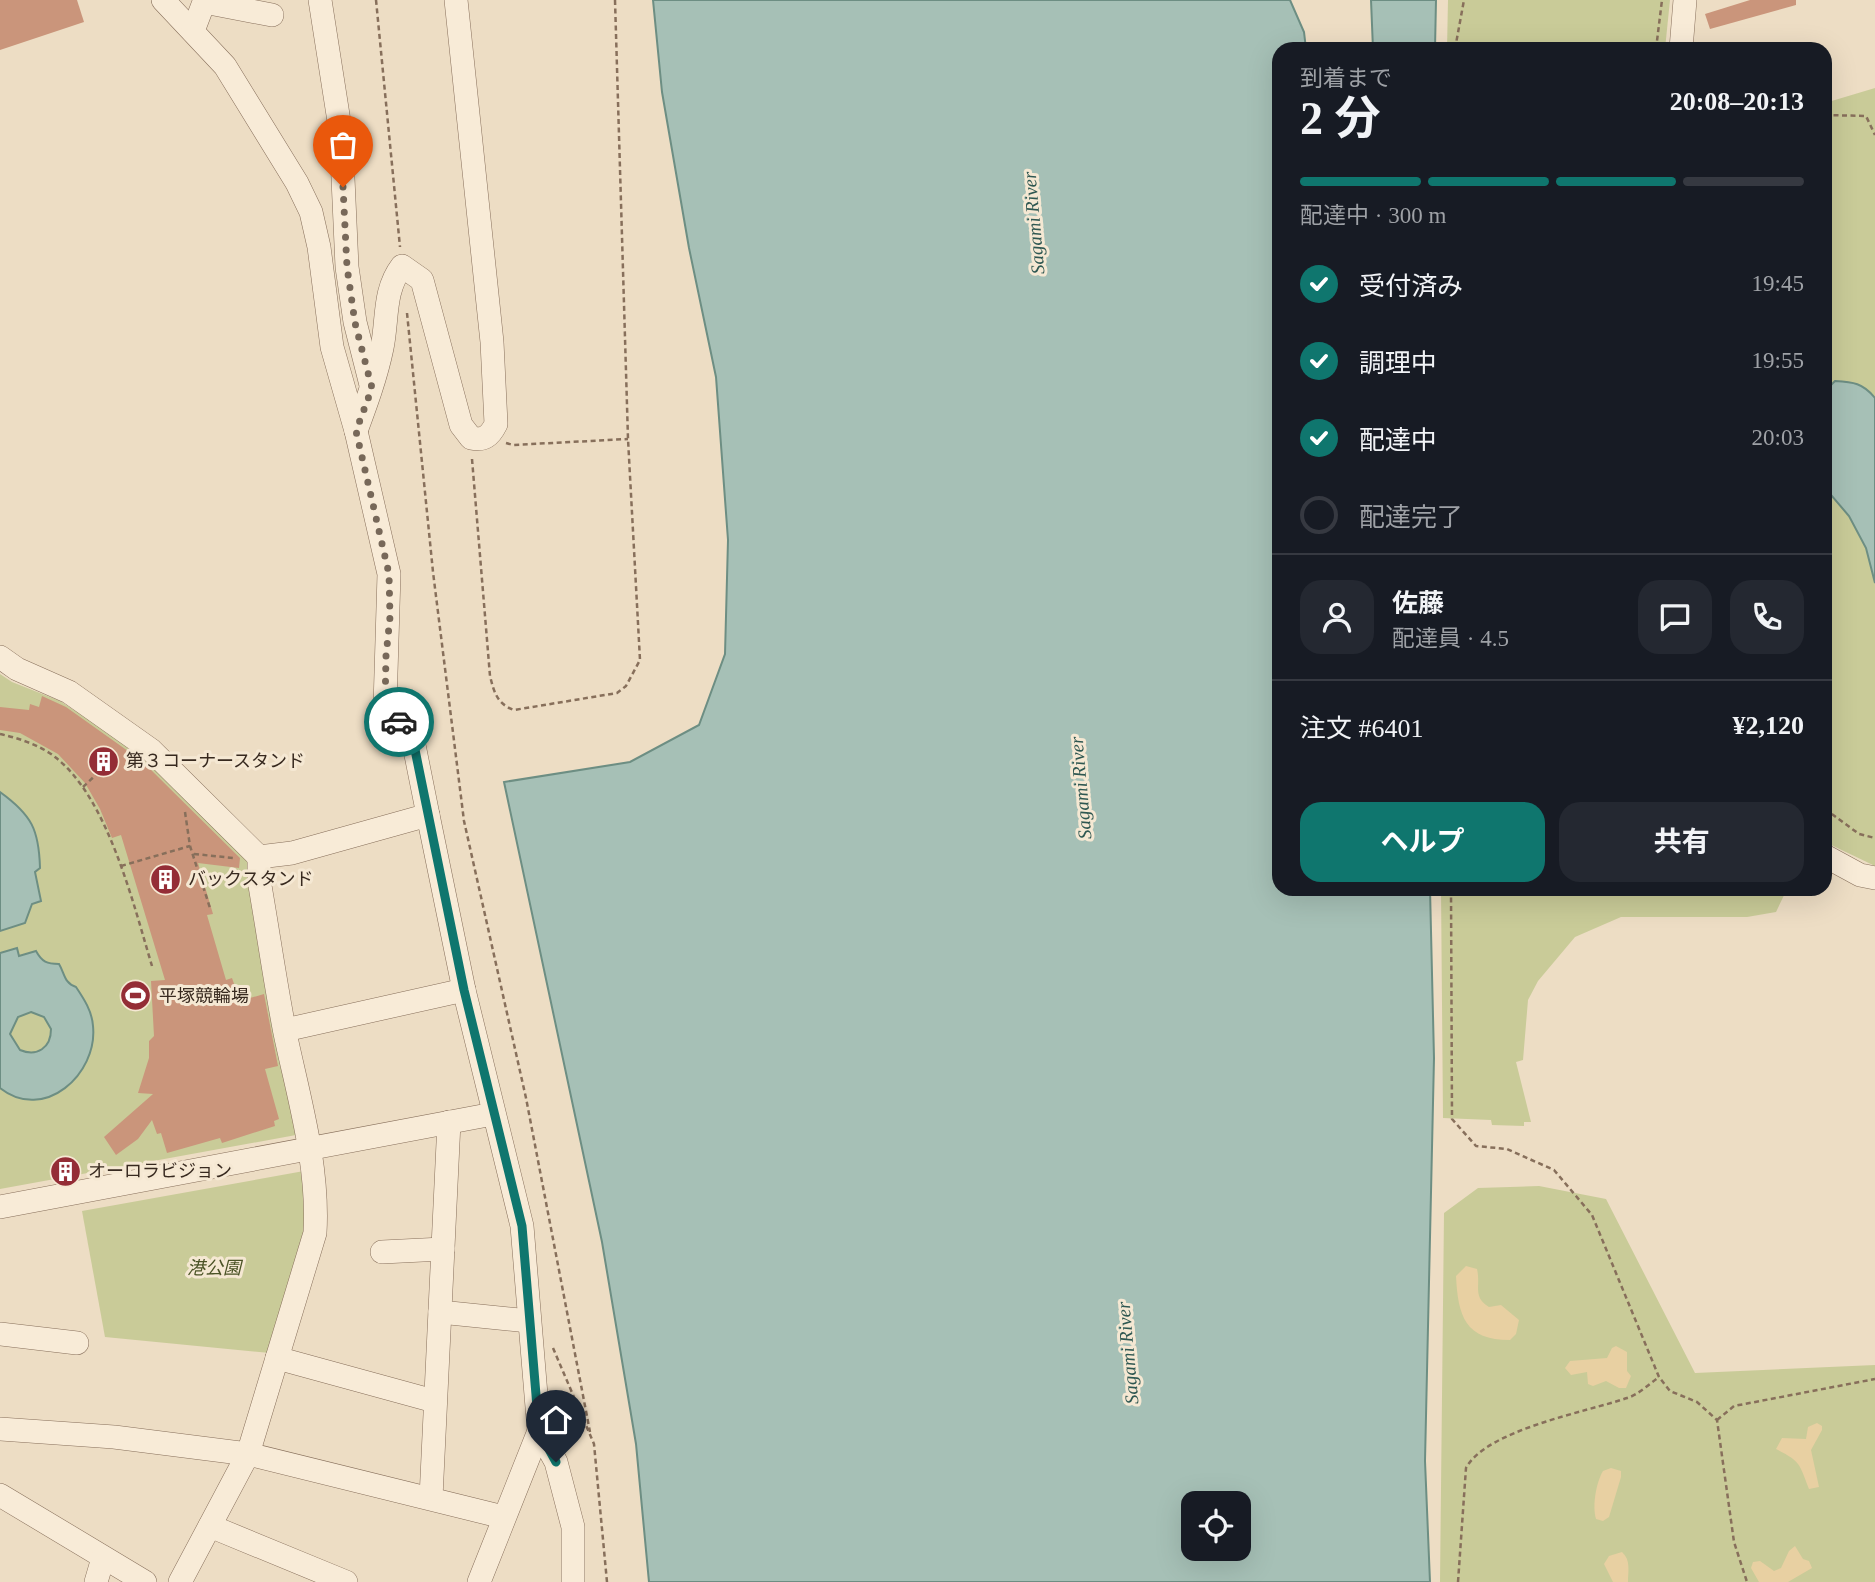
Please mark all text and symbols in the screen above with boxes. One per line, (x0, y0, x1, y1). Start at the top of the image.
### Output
text: 到着まで (1300, 66, 1392, 91)
text: 20:08–20:13 (1670, 87, 1804, 116)
text: 2 分 (1300, 93, 1381, 144)
pin (313, 115, 373, 187)
icon: bag (324, 126, 362, 164)
water label: Sagami River (1019, 170, 1048, 275)
text: 配達中 · 300 m (1300, 203, 1446, 228)
icon: check (1300, 265, 1338, 303)
text: 19:45 (1752, 271, 1804, 296)
text: 受付済み (1359, 272, 1463, 301)
icon: check (1300, 342, 1338, 380)
text: 19:55 (1752, 348, 1804, 373)
text: 調理中 (1359, 349, 1437, 378)
icon: check (1300, 419, 1338, 457)
text: 20:03 (1752, 425, 1804, 450)
text: 配達中 (1359, 426, 1437, 455)
text: 配達完了 (1359, 503, 1463, 532)
button: person (1300, 580, 1374, 654)
button: chat (1638, 580, 1712, 654)
button: phone (1730, 580, 1804, 654)
text: 佐藤 (1392, 589, 1444, 618)
text: 配達員 · 4.5 (1392, 626, 1509, 651)
courier (364, 687, 434, 757)
icon: car (380, 703, 418, 741)
text: ¥2,120 (1733, 711, 1804, 740)
text: 注文 #6401 (1300, 714, 1424, 743)
water label: Sagami River (1066, 735, 1095, 840)
building icon: 第３コーナースタンド (86, 744, 120, 778)
place label: 第３コーナースタンド (126, 751, 305, 771)
button: ヘルプ (1300, 802, 1545, 882)
button: 共有 (1559, 802, 1804, 882)
building icon: バックスタンド (148, 862, 182, 896)
place label: バックスタンド (188, 869, 313, 889)
sports icon: 平塚競輪場 (119, 979, 153, 1013)
place label: 平塚競輪場 (159, 986, 249, 1006)
building icon: オーロラビジョン (48, 1154, 82, 1188)
place label: オーロラビジョン (88, 1161, 232, 1181)
park label: 港公園 (187, 1258, 244, 1278)
water label: Sagami River (1113, 1300, 1142, 1405)
pin (526, 1390, 586, 1462)
icon: home (537, 1401, 575, 1439)
map controls (1181, 1491, 1251, 1561)
button: locate (1181, 1491, 1251, 1561)

